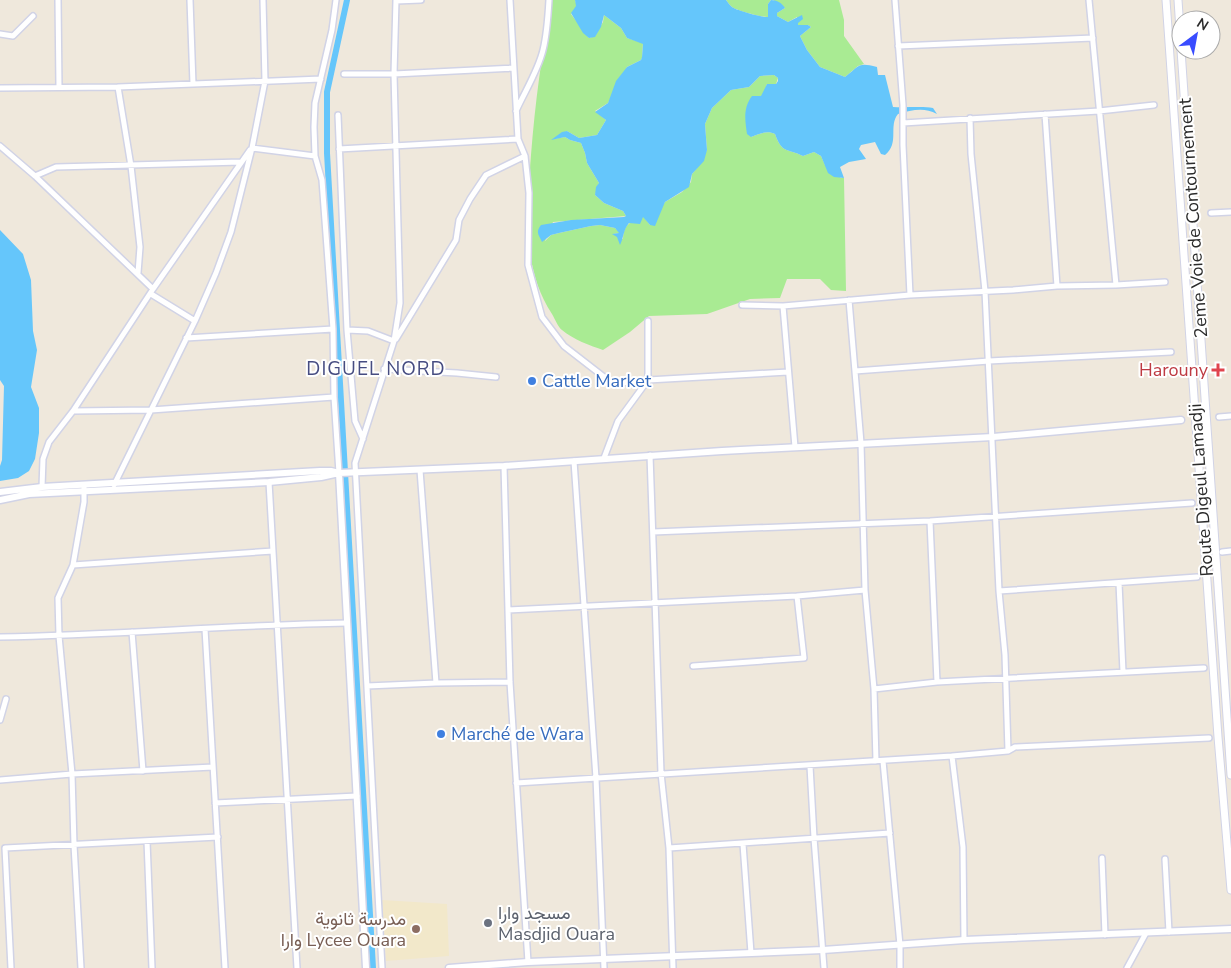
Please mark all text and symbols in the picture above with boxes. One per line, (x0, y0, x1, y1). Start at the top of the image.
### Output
north arrow (1171, 10, 1221, 60)
text: N (1193, 14, 1212, 35)
street label: 2eme Voie de Contournement (1173, 97, 1213, 339)
district label: DIGUEL NORD (306, 356, 446, 382)
place label: Harouny (1139, 358, 1209, 382)
marker: Harouny (1212, 364, 1224, 376)
place label: Cattle Market (542, 369, 652, 393)
marker: Cattle Market (526, 375, 538, 387)
street label: Route Digeul Lamadji (1183, 403, 1219, 577)
place label: Marché de Wara (451, 722, 584, 746)
marker: Marché de Wara (435, 728, 447, 740)
place label: مسجد وارا Masdjid Ouara (498, 901, 615, 946)
place label: مدرسة ثانوية وارا Lycee Ouara (281, 907, 406, 952)
marker: مسجد وارا Masdjid Ouara (482, 917, 494, 929)
marker: مدرسة ثانوية وارا Lycee Ouara (410, 923, 422, 935)

